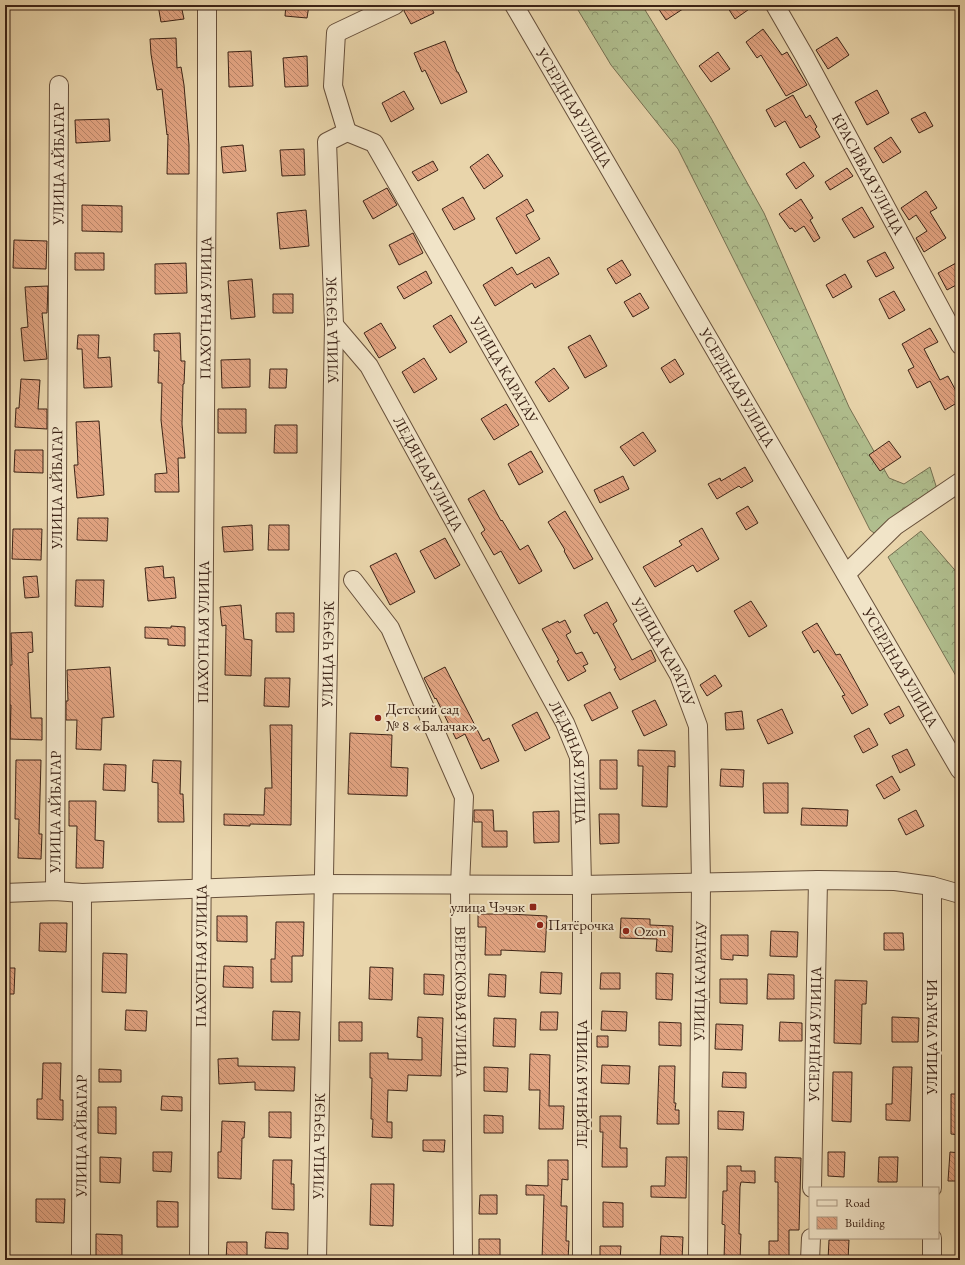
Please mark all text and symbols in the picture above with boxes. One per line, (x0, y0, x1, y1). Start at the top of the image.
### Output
street label: УСЕРДНАЯ УЛИЦА (532, 44, 617, 171)
street label: УЛИЦА АЙБАГАР (48, 103, 68, 226)
street label: КРАСИВАЯ УЛИЦА (828, 110, 909, 238)
street label: ПАХОТНАЯ УЛИЦА (195, 236, 215, 380)
street label: УЛИЦА ЧЭЧЭК (321, 277, 342, 384)
street label: УЛИЦА КАРАТАУ (466, 312, 543, 427)
street label: УСЕРДНАЯ УЛИЦА (695, 323, 780, 451)
street label: ЛЕДЯНАЯ УЛИЦА (389, 413, 468, 535)
street label: УЛИЦА АЙБАГАР (47, 427, 66, 550)
street label: ПАХОТНАЯ УЛИЦА (193, 560, 213, 704)
street label: УЛИЦА КАРАТАУ (627, 593, 700, 709)
street label: УЛИЦА ЧЭЧЭК (317, 601, 338, 708)
street label: УСЕРДНАЯ УЛИЦА (858, 603, 943, 731)
street label: ЛЕДЯНАЯ УЛИЦА (545, 697, 591, 825)
place label: Детский сад № 8 «Балачак» (386, 699, 478, 735)
marker: Детский сад № 8 «Балачак» (373, 713, 383, 723)
street label: УЛИЦА АЙБАГАР (45, 751, 65, 874)
street label: ПАХОТНАЯ УЛИЦА (191, 884, 211, 1028)
place label: улица Чэчэк (451, 897, 525, 916)
marker: улица Чэчэк (528, 902, 538, 912)
place label: Пятёрочка (548, 915, 614, 934)
marker: Пятёрочка (535, 920, 545, 930)
street label: УЛИЦА КАРАТАУ (689, 920, 710, 1042)
place label: Ozon (634, 921, 667, 940)
street label: ВЕРЕСКОВАЯ УЛИЦА (451, 926, 472, 1078)
marker: Ozon (621, 926, 631, 936)
street label: УСЕРДНАЯ УЛИЦА (804, 966, 825, 1103)
street label: УЛИЦА УРАКЧИ (922, 979, 941, 1096)
street label: ЛЕДЯНАЯ УЛИЦА (572, 1019, 591, 1148)
street label: УЛИЦА АЙБАГАР (71, 1075, 91, 1198)
street label: УЛИЦА ЧЭЧЭК (308, 1093, 329, 1200)
legend (809, 1187, 939, 1239)
text: Road (845, 1195, 871, 1211)
text: Building (845, 1215, 886, 1231)

